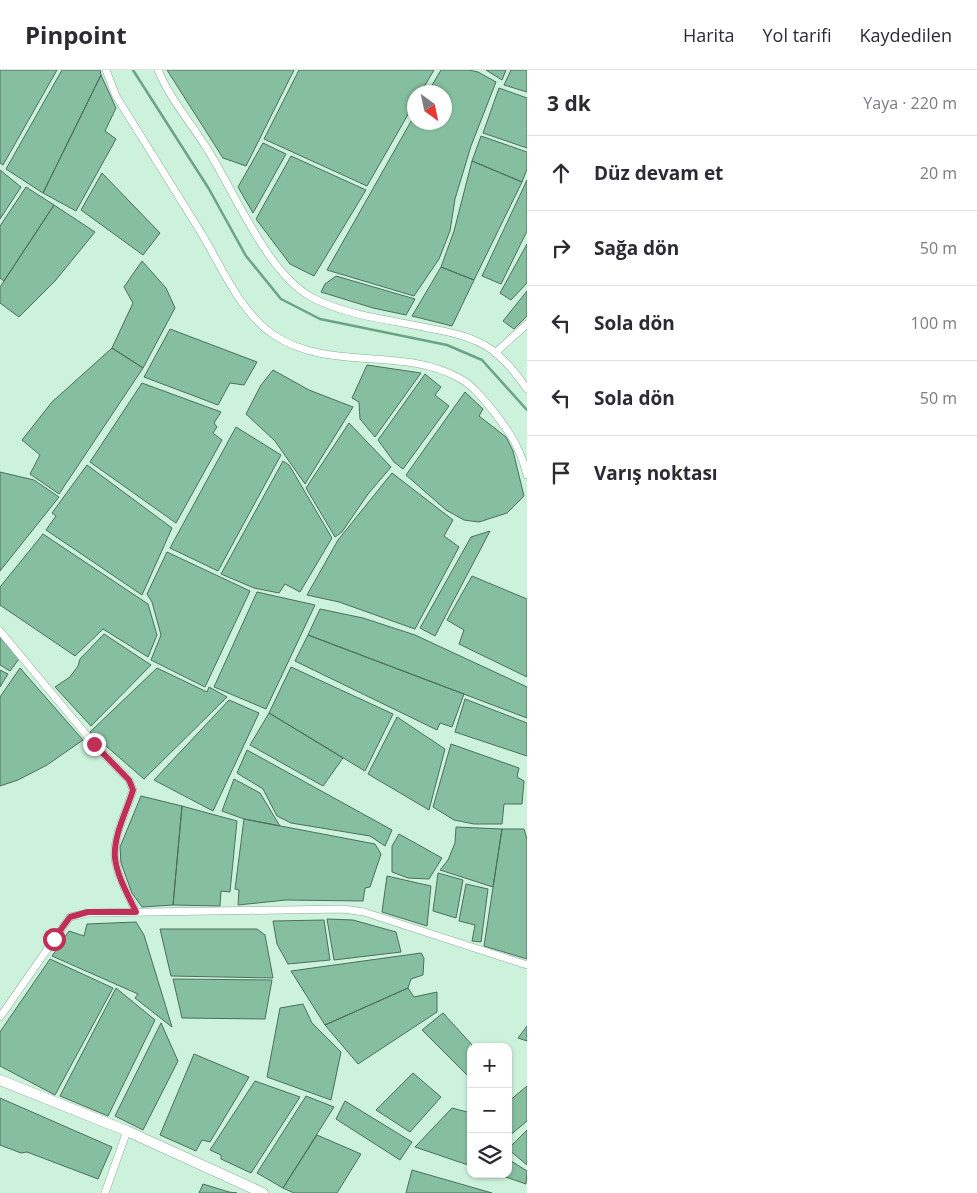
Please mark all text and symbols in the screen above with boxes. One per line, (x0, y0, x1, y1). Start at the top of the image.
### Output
text: Pinpoint (25, 18, 127, 51)
text: Harita (683, 23, 735, 47)
text: Yol tarifi (763, 23, 832, 47)
text: Kaydedilen (860, 23, 952, 47)
north arrow (407, 85, 452, 130)
text: 3 dk (547, 89, 591, 117)
text: Yaya · 220 m (863, 92, 957, 114)
icon: ahead (547, 159, 575, 187)
text: Düz devam et (594, 160, 723, 186)
text: 20 m (920, 162, 957, 184)
icon: right (547, 234, 575, 262)
text: Sağa dön (594, 235, 679, 261)
text: 50 m (920, 237, 957, 259)
icon: left (547, 309, 575, 337)
text: Sola dön (594, 310, 675, 336)
text: 100 m (911, 312, 957, 334)
icon: left (547, 384, 575, 412)
text: Sola dön (594, 385, 675, 411)
text: 50 m (920, 387, 957, 409)
icon: arrive (547, 459, 575, 487)
text: Varış noktası (594, 460, 718, 486)
route end (83, 733, 106, 756)
route start (43, 928, 66, 951)
map controls (467, 1043, 512, 1178)
button: + (467, 1043, 512, 1088)
button: − (467, 1088, 512, 1133)
button: layers (467, 1133, 512, 1178)

